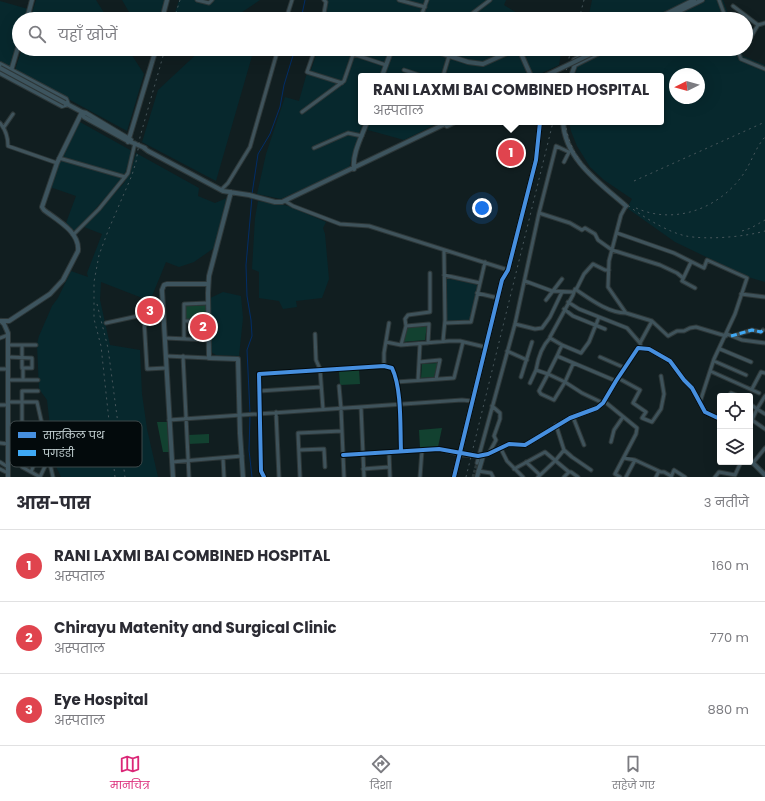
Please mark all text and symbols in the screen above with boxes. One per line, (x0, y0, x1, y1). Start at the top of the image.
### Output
search box (12, 12, 753, 56)
icon: search (26, 23, 48, 45)
text: यहाँ खोजें (58, 24, 117, 45)
north arrow (669, 68, 705, 104)
popup (358, 73, 664, 125)
text: RANI LAXMI BAI COMBINED HOSPITAL (373, 79, 649, 100)
text: अस्पताल (373, 101, 424, 120)
pin: 1 (498, 138, 524, 168)
your location (472, 198, 492, 218)
pin: 3 (137, 296, 163, 326)
pin: 2 (190, 312, 216, 342)
map controls (717, 393, 753, 465)
button: locate (717, 393, 753, 429)
legend (10, 421, 142, 467)
text: साइकिल पथ (42, 427, 105, 443)
button: layers (717, 429, 753, 465)
text: पगडंडी (42, 445, 75, 461)
text: आस-पास (16, 491, 91, 515)
text: 3 नतीजे (704, 493, 749, 512)
text: RANI LAXMI BAI COMBINED HOSPITAL (54, 545, 330, 566)
text: 1 (27, 556, 31, 575)
text: 160 m (712, 556, 749, 575)
text: अस्पताल (54, 567, 105, 586)
text: Chirayu Matenity and Surgical Clinic (54, 617, 337, 638)
text: 2 (25, 628, 33, 647)
text: 770 m (710, 628, 749, 647)
text: अस्पताल (54, 639, 105, 658)
text: Eye Hospital (54, 689, 148, 710)
text: 3 (25, 700, 33, 719)
text: 880 m (708, 700, 749, 719)
text: अस्पताल (54, 711, 105, 730)
tab: मानचित्र (110, 753, 150, 794)
tab: दिशा (370, 753, 392, 794)
tab: सहेजे गए (612, 753, 655, 794)

